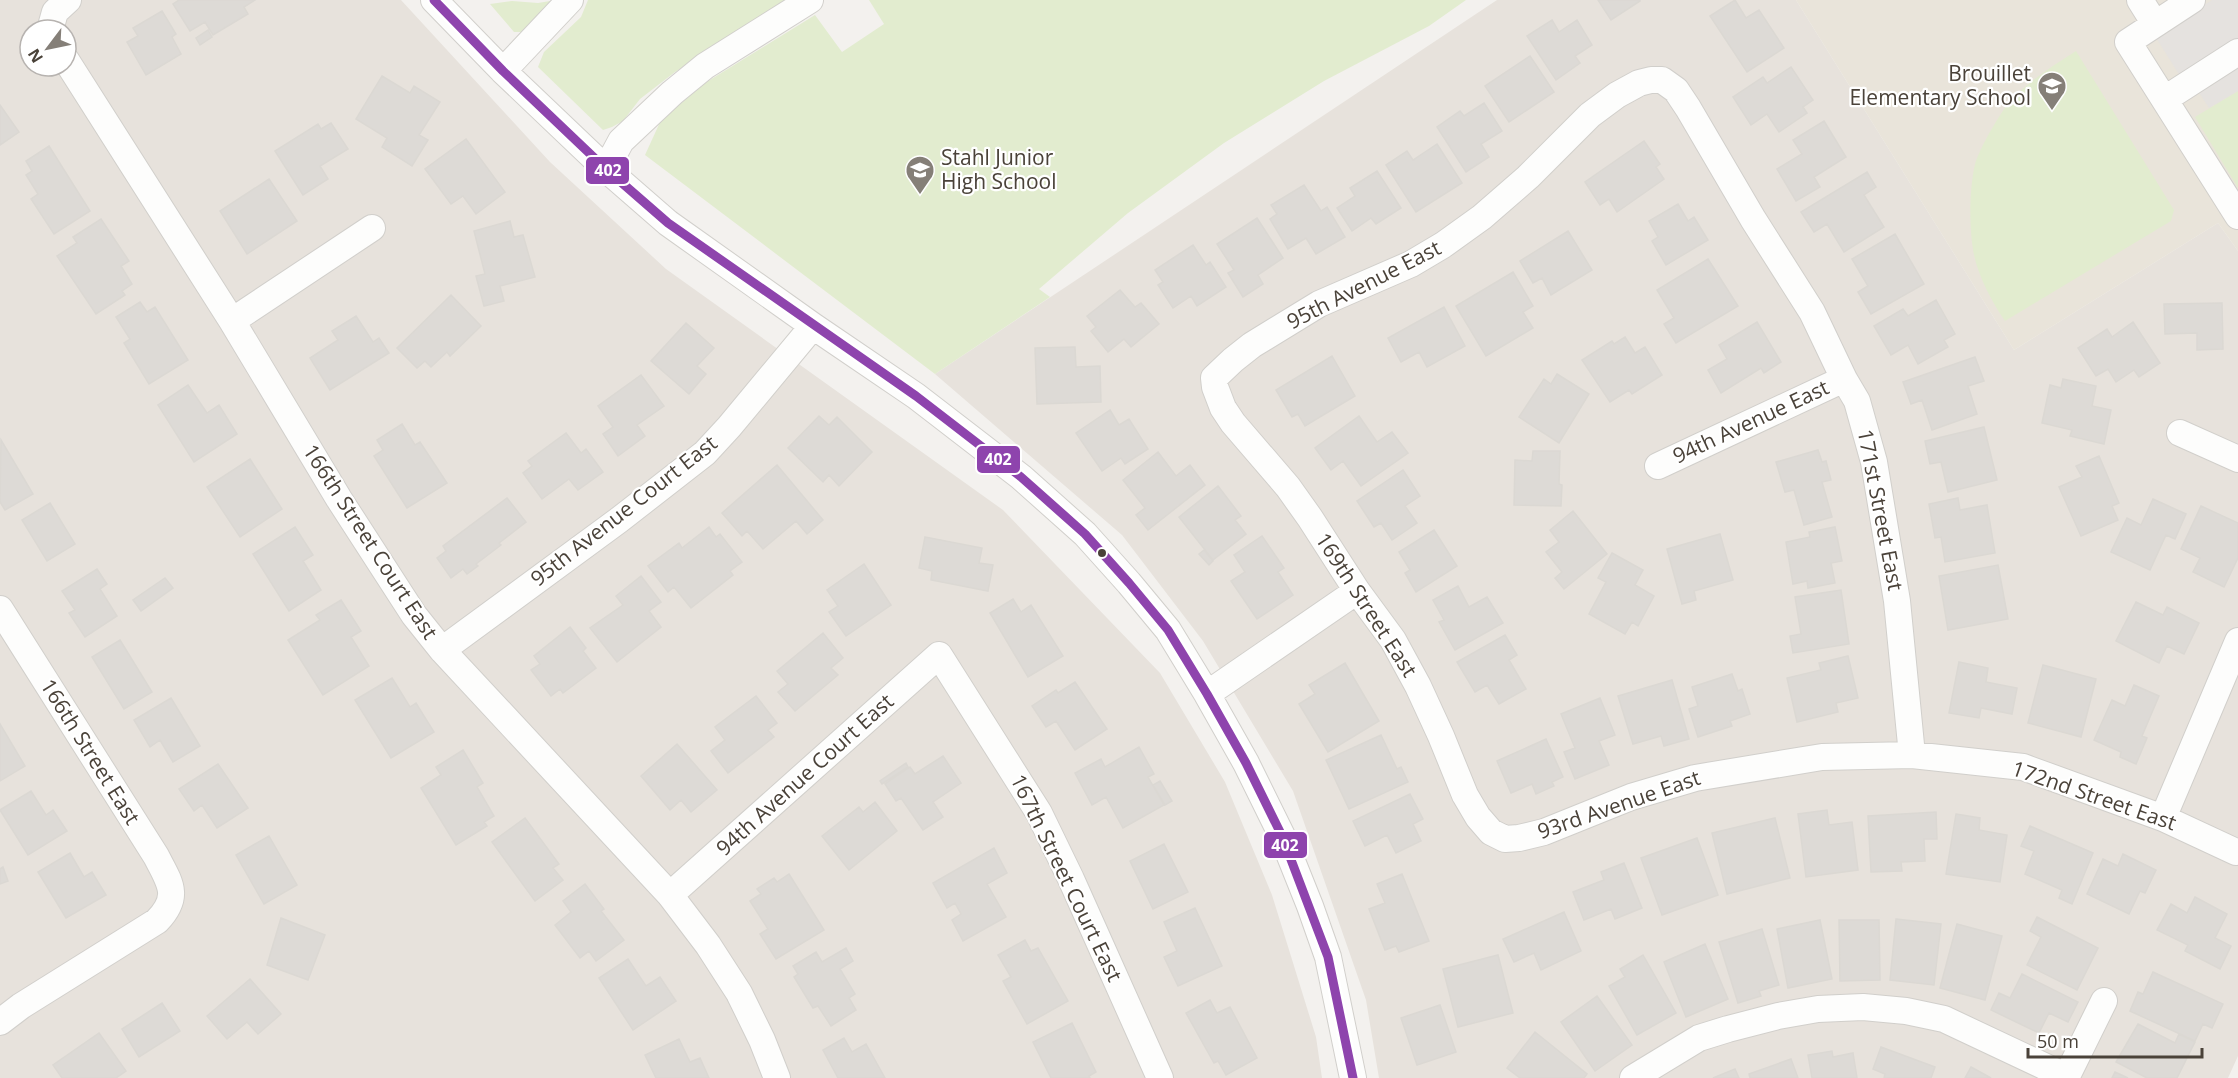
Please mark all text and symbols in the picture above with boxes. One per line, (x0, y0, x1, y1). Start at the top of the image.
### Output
north arrow (18, 18, 78, 78)
text: N (23, 45, 48, 67)
place label: Brouillet Elementary School (1849, 59, 2031, 111)
school or university icon: Brouillet Elementary School (2036, 70, 2068, 112)
place label: Stahl Junior High School (941, 143, 1057, 195)
school or university icon: Stahl Junior High School (904, 154, 936, 196)
line badge: 402 (585, 156, 630, 185)
text: 402 (594, 159, 622, 181)
street label: 95th Avenue East (1282, 233, 1445, 335)
street label: 94th Avenue East (1668, 373, 1833, 470)
street label: 171st Street East (1852, 427, 1910, 593)
street label: 95th Avenue Court East (524, 429, 722, 592)
street label: 166th Street Court East (297, 439, 444, 644)
line badge: 402 (976, 445, 1021, 474)
text: 402 (984, 448, 1012, 470)
street label: 169th Street East (1310, 527, 1424, 682)
unlabelled marker (1096, 547, 1108, 559)
street label: 166th Street East (35, 673, 147, 830)
street label: 94th Avenue Court East (710, 687, 899, 861)
street label: 172nd Street East (2008, 754, 2180, 836)
street label: 93rd Avenue East (1534, 763, 1704, 845)
street label: 167th Street Court East (1005, 769, 1129, 986)
line badge: 402 (1263, 831, 1308, 859)
text: 402 (1271, 834, 1299, 856)
scale bar (2028, 1021, 2202, 1059)
text: 50 m (2037, 1029, 2079, 1053)

